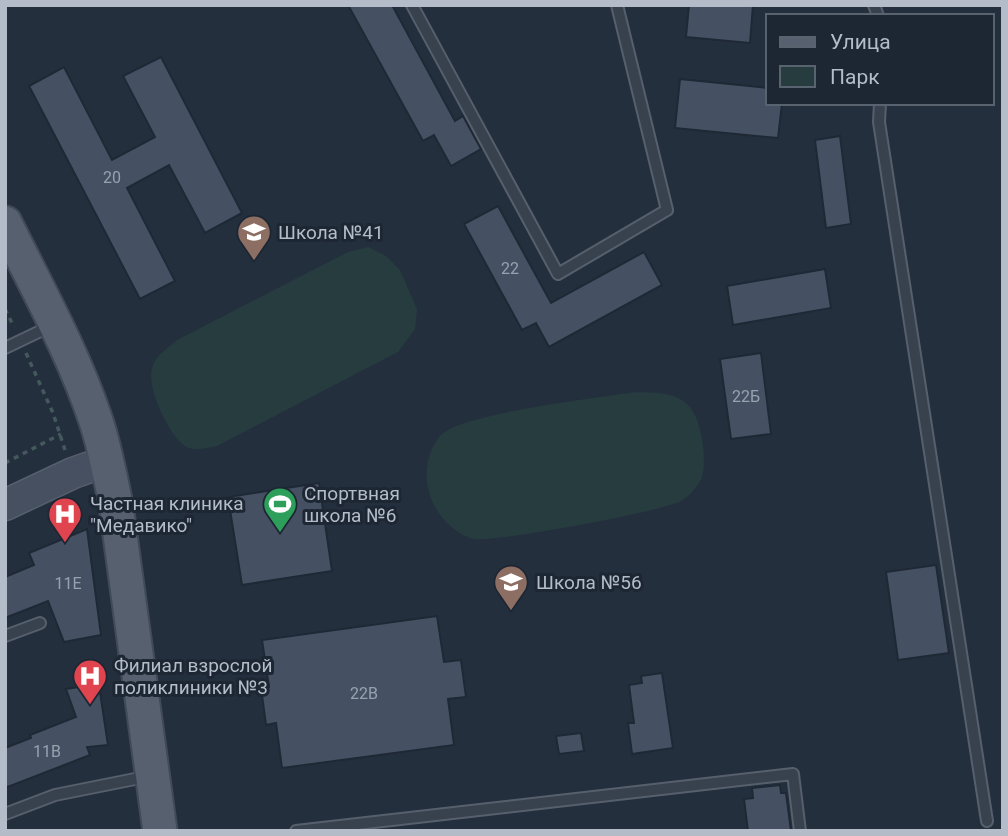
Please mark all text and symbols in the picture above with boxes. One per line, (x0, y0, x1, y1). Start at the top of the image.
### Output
legend (766, 14, 994, 105)
text: Улица (830, 30, 891, 54)
text: Парк (830, 65, 880, 89)
house number: 20 (103, 168, 121, 187)
school or university icon: Школа №41 (235, 213, 273, 262)
place label: Школа №41 (278, 221, 384, 244)
house number: 22 (501, 259, 519, 278)
house number: 22Б (732, 387, 760, 406)
place label: Спортвная школа №6 (304, 482, 400, 527)
sports icon: Спортвная школа №6 (261, 485, 299, 534)
place label: Частная клиника "Медавико" (90, 492, 244, 537)
hospital icon: Частная клиника "Медавико" (46, 495, 84, 544)
school or university icon: Школа №56 (492, 563, 530, 612)
place label: Школа №56 (536, 571, 642, 594)
house number: 11Е (54, 574, 82, 593)
place label: Филиал взрослой поликлиники №3 (114, 654, 272, 699)
hospital icon: Филиал взрослой поликлиники №3 (71, 657, 109, 706)
house number: 22В (350, 684, 378, 703)
house number: 11В (33, 742, 61, 761)

